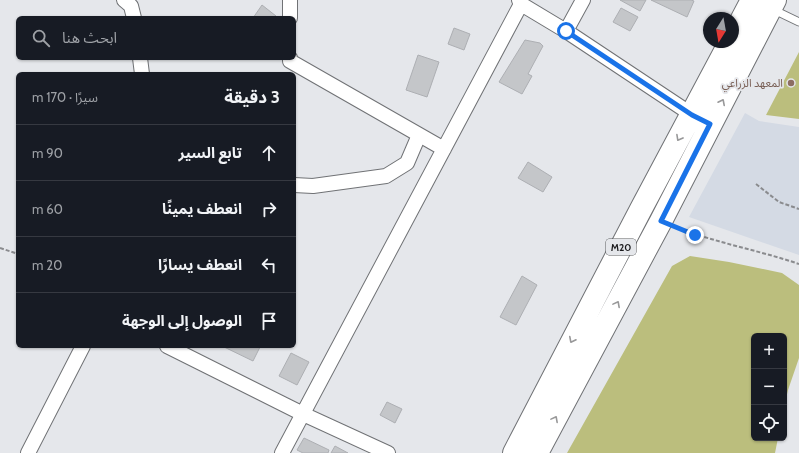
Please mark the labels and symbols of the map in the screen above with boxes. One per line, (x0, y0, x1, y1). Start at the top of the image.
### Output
north arrow (703, 12, 739, 48)
route start (557, 22, 575, 40)
place label: المعهد الزراعي (722, 76, 783, 93)
marker: المعهد الزراعي (786, 78, 796, 88)
one-way arrow (717, 99, 725, 106)
one-way arrow (676, 134, 684, 141)
route end (686, 226, 704, 244)
road number: M20 (606, 239, 636, 255)
one-way arrow (612, 301, 619, 308)
one-way arrow (570, 336, 577, 343)
one-way arrow (550, 415, 558, 423)

